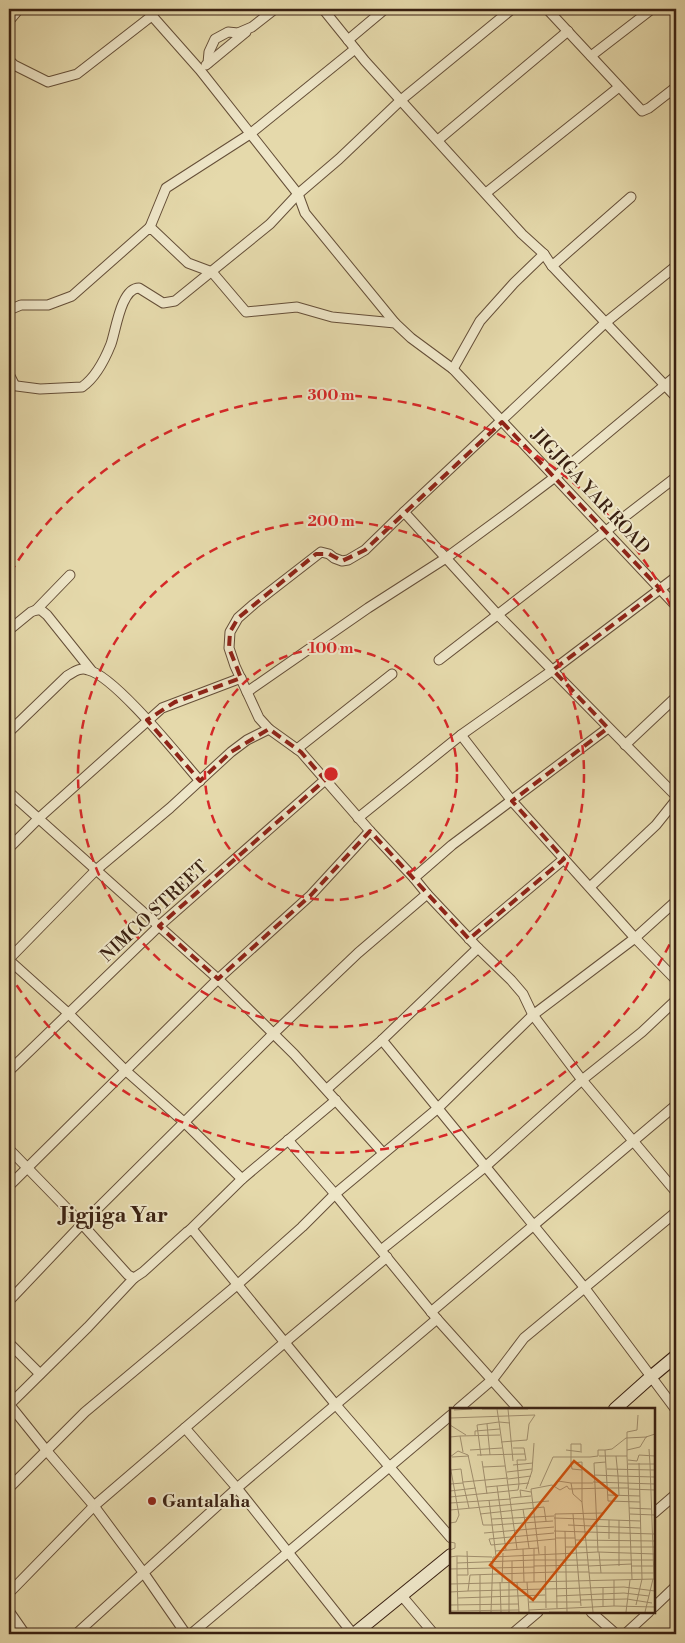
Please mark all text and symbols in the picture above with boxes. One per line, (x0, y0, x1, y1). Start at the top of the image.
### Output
text: 300 m (308, 386, 355, 405)
street label: JIGJIGA YAR ROAD (526, 423, 655, 559)
text: 200 m (307, 512, 355, 531)
text: 100 m (309, 639, 354, 658)
centre of rings (322, 765, 340, 783)
street label: NIMCO STREET (96, 855, 213, 967)
district label: Jigjiga Yar (57, 1202, 168, 1229)
inset map (450, 1408, 655, 1613)
place label: Gantalaha (162, 1490, 250, 1513)
marker: Gantalaha (146, 1495, 158, 1507)

